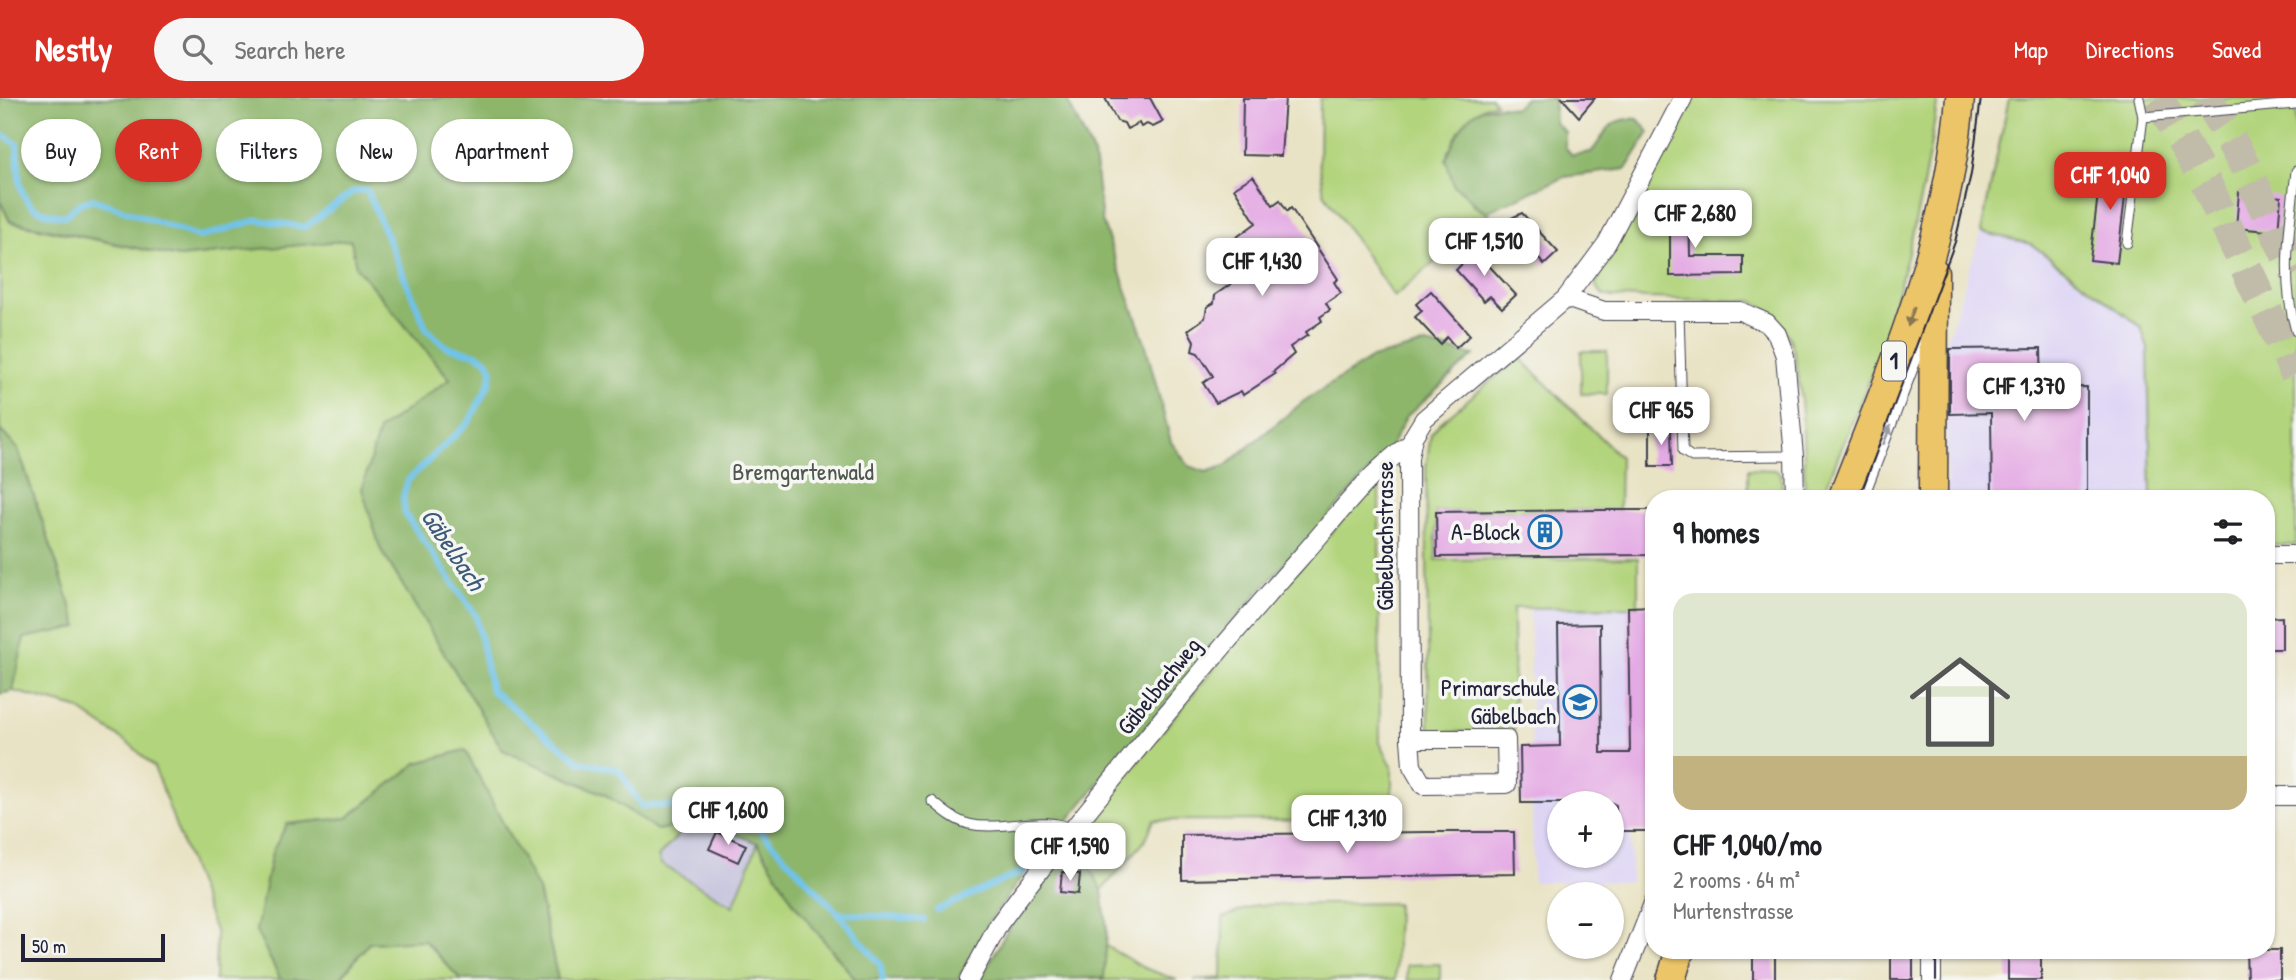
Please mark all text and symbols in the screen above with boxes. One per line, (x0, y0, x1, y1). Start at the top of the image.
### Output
search box (154, 18, 644, 81)
text: Nestly (35, 27, 112, 71)
icon: search (178, 30, 216, 68)
text: Search here (234, 32, 346, 67)
text: Map (2014, 33, 2048, 65)
text: Directions (2086, 33, 2174, 65)
text: Saved (2212, 33, 2261, 65)
chip: Buy (21, 119, 101, 182)
chip: Rent (115, 119, 202, 182)
chip: Filters (216, 119, 322, 182)
chip: New (336, 119, 417, 182)
chip: Apartment (431, 119, 573, 182)
pin: CHF 1,040 (2030, 152, 2190, 212)
text: CHF 1,040 (2070, 159, 2150, 190)
pin: CHF 2,680 (1615, 190, 1775, 250)
text: CHF 2,680 (1654, 197, 1736, 228)
pin: CHF 1,510 (1404, 218, 1564, 278)
text: CHF 1,510 (1445, 225, 1523, 256)
pin: CHF 1,430 (1182, 238, 1342, 298)
text: CHF 1,430 (1222, 245, 1302, 276)
one-way arrow (1905, 306, 1916, 327)
road number: 1 (1882, 342, 1906, 380)
pin: CHF 1,370 (1944, 364, 2104, 423)
text: CHF 1,370 (1983, 370, 2065, 401)
pin: CHF 965 (1596, 388, 1726, 447)
text: CHF 965 (1629, 394, 1693, 425)
one-way arrow (1882, 424, 1893, 445)
park label: Bremgartenwald (732, 455, 874, 487)
street label: Gäbelbachstrasse (1368, 461, 1400, 611)
water label: Gäbelbach (413, 501, 495, 599)
text: 9 homes (1673, 512, 1760, 552)
building icon: A-Block (1526, 513, 1564, 551)
icon: filters (2209, 513, 2247, 551)
place label: A-Block (1451, 515, 1520, 547)
street label: Gäbelbachweg (1109, 630, 1207, 741)
icon: home (1897, 639, 2023, 765)
place label: Primarschule Gäbelbach (1441, 671, 1556, 731)
school or university icon: Primarschule Gäbelbach (1561, 683, 1599, 721)
pin: CHF 1,600 (648, 788, 808, 847)
map controls (1547, 791, 1624, 959)
button: + (1547, 791, 1624, 868)
text: CHF 1,600 (688, 794, 768, 825)
pin: CHF 1,310 (1267, 796, 1427, 855)
text: CHF 1,310 (1307, 802, 1387, 833)
pin: CHF 1,590 (990, 824, 1150, 883)
text: CHF 1,040/mo (1673, 824, 1822, 864)
text: CHF 1,590 (1031, 830, 1109, 861)
text: 2 rooms · 64 m² (1673, 864, 1800, 895)
button: − (1547, 882, 1624, 959)
text: Murtenstrasse (1673, 895, 1794, 926)
scale bar (21, 931, 164, 963)
text: 50 m (32, 933, 66, 959)

